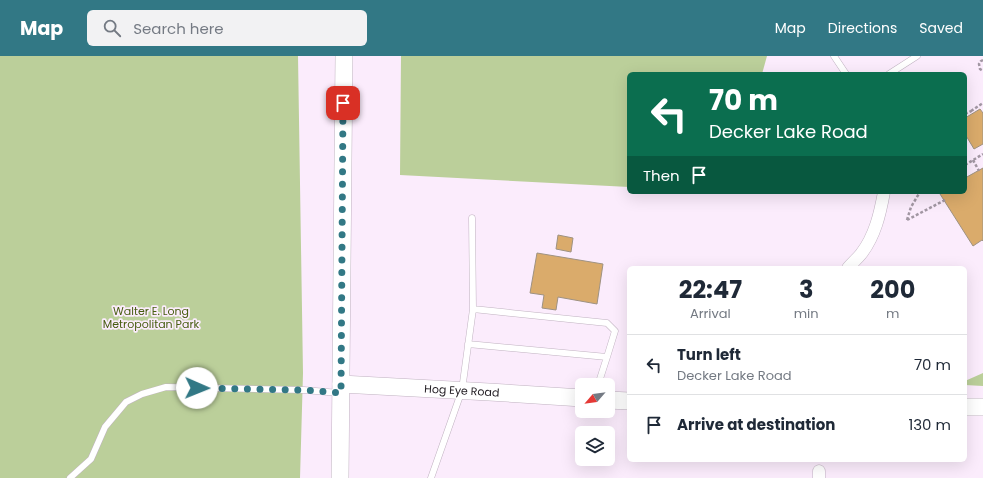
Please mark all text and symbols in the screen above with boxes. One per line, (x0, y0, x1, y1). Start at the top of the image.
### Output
search box (87, 10, 367, 46)
text: Map (20, 15, 63, 42)
icon: search (101, 17, 123, 39)
text: Search here (133, 18, 224, 39)
text: Map (775, 18, 806, 38)
text: Directions (828, 18, 897, 38)
text: Saved (919, 18, 963, 38)
text: 70 m (709, 81, 778, 120)
pin (326, 86, 360, 120)
icon: left (643, 88, 695, 140)
icon: arrive (332, 92, 354, 114)
text: Decker Lake Road (709, 119, 868, 144)
icon: arrive (688, 164, 710, 186)
text: Then (643, 165, 680, 186)
text: 22:47 (679, 273, 742, 306)
text: 3 (799, 273, 813, 306)
text: 200 (870, 273, 915, 306)
park label: Walter E. Long Metropolitan Park (103, 303, 199, 332)
text: Arrival (690, 304, 731, 323)
text: min (794, 304, 819, 323)
text: m (886, 304, 899, 323)
text: Turn left (677, 344, 741, 365)
icon: left (643, 354, 665, 376)
text: 70 m (914, 354, 951, 375)
text: Decker Lake Road (677, 366, 792, 385)
position arrow (176, 367, 218, 409)
north arrow (575, 378, 615, 418)
map controls (575, 378, 615, 466)
street label: Hog Eye Road (424, 381, 500, 401)
icon: arrive (643, 414, 665, 436)
text: Arrive at destination (677, 414, 835, 435)
text: 130 m (908, 414, 951, 435)
button: layers (575, 426, 615, 466)

